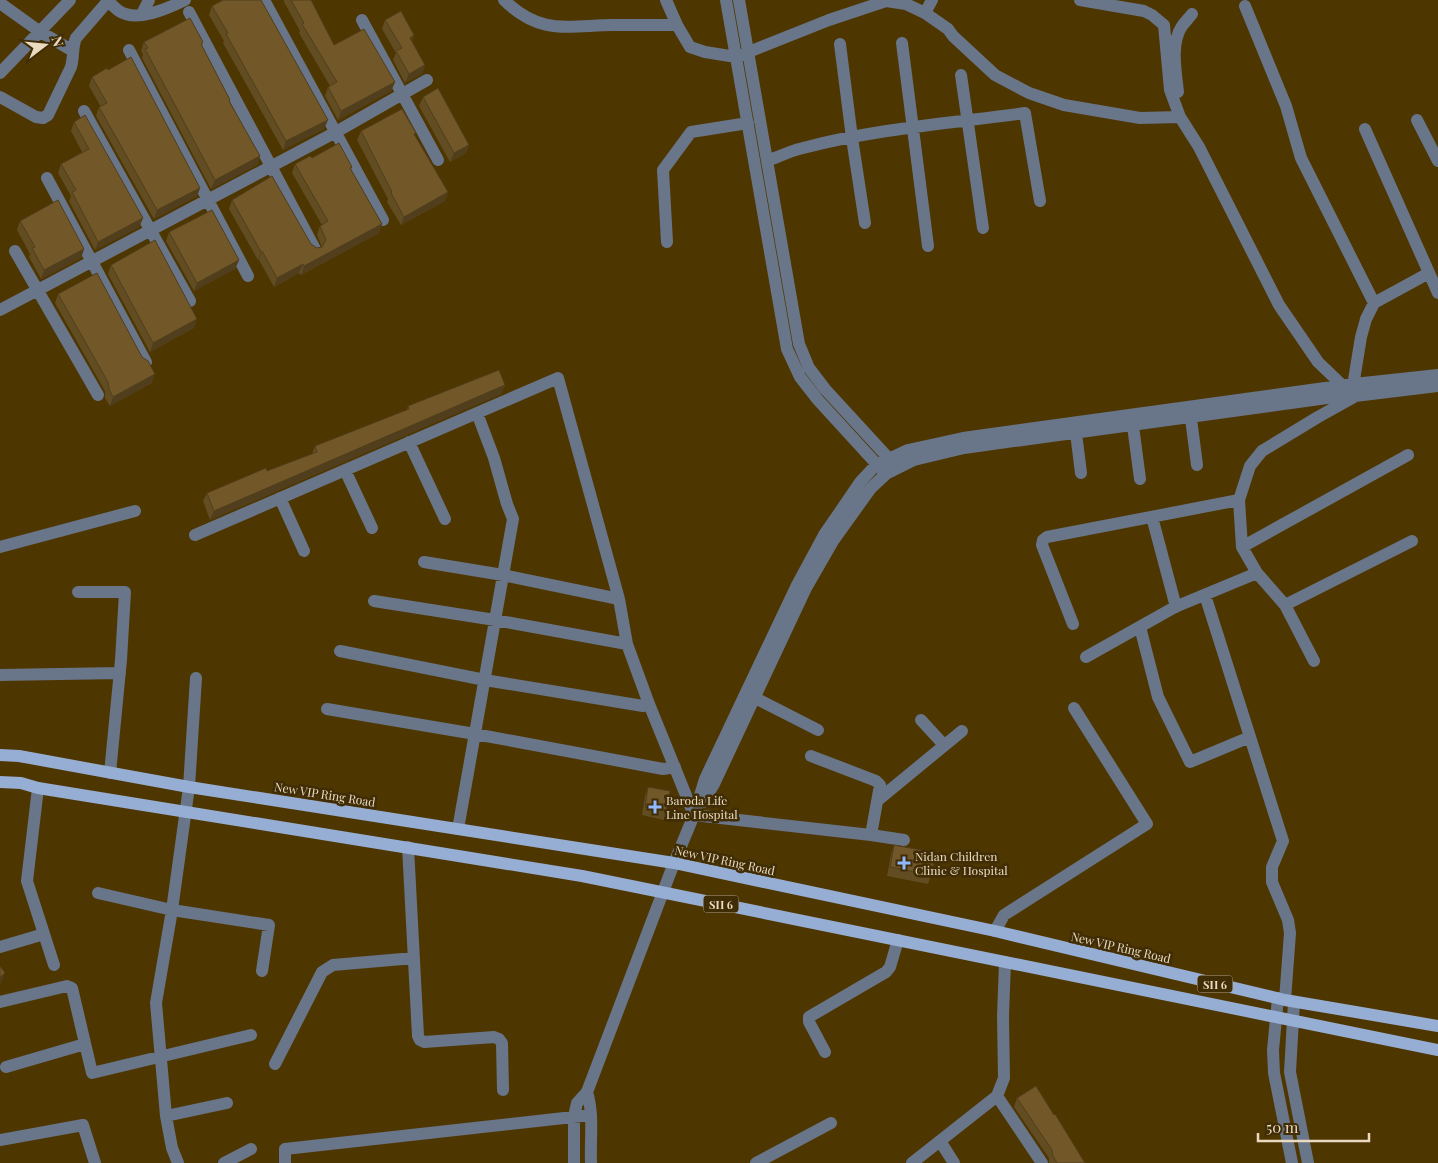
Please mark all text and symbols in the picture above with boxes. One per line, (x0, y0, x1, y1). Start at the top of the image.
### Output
north arrow (20, 20, 70, 70)
text: N (47, 34, 69, 49)
street label: New VIP Ring Road (273, 778, 377, 810)
place label: Baroda Life Line Hospital (666, 792, 738, 822)
marker: Baroda Life Line Hospital (648, 800, 662, 814)
street label: New VIP Ring Road (673, 842, 777, 878)
place label: Nidan Children Clinic & Hospital (915, 848, 1008, 878)
marker: Nidan Children Clinic & Hospital (897, 856, 911, 870)
road number: SH 6 (704, 896, 738, 912)
street label: New VIP Ring Road (1069, 928, 1173, 966)
road number: SH 6 (1198, 976, 1232, 992)
scale bar (1258, 1110, 1369, 1142)
text: 50 m (1266, 1117, 1299, 1137)

